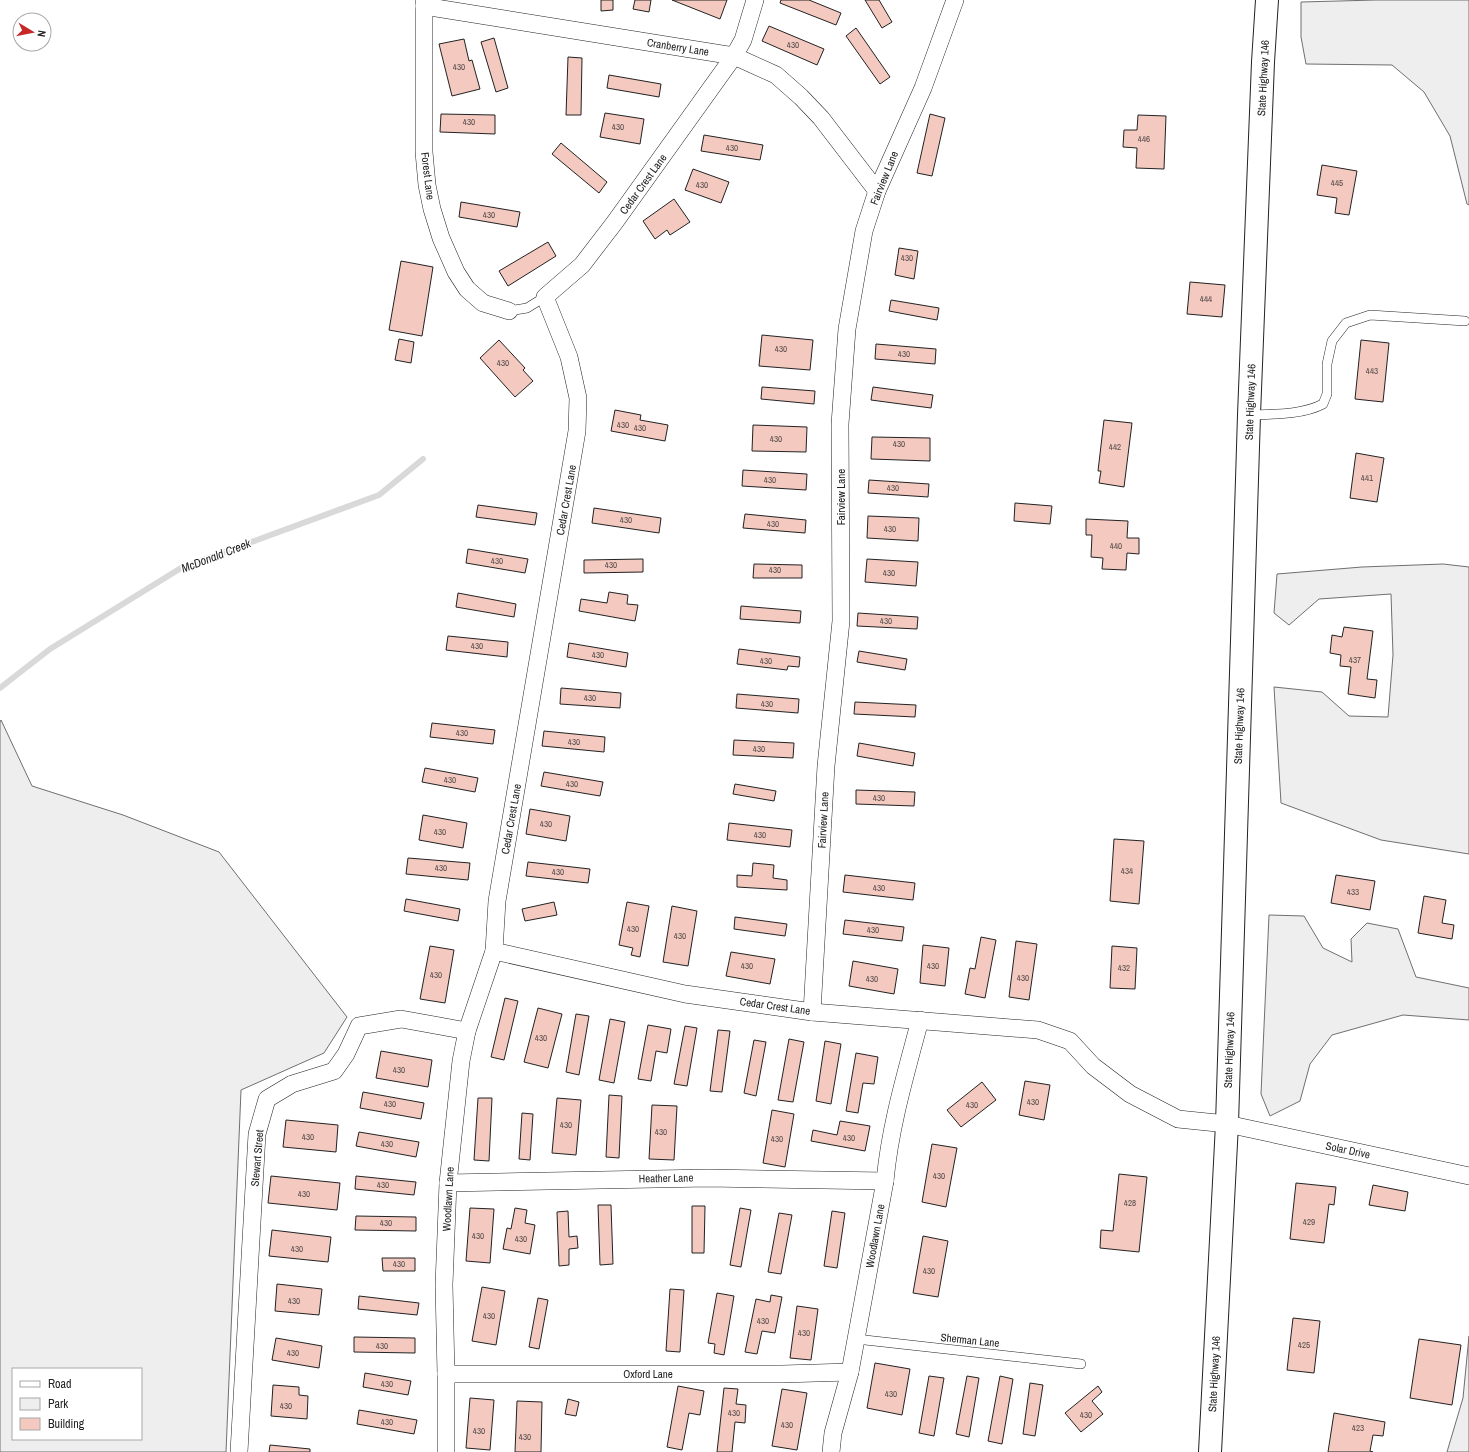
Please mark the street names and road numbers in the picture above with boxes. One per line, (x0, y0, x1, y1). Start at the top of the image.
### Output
street label: Cranberry Lane (646, 35, 710, 59)
street label: State Highway 146 (1254, 40, 1272, 116)
street label: Fairview Lane (867, 149, 901, 207)
street label: Forest Lane (418, 151, 438, 201)
street label: Cedar Crest Lane (616, 151, 670, 217)
street label: State Highway 146 (1242, 364, 1258, 440)
street label: Cedar Crest Lane (553, 464, 579, 536)
street label: Fairview Lane (834, 469, 848, 525)
street label: State Highway 146 (1231, 688, 1247, 764)
street label: Cedar Crest Lane (498, 783, 524, 855)
street label: Fairview Lane (815, 791, 831, 849)
street label: Cedar Crest Lane (739, 994, 811, 1018)
street label: State Highway 146 (1221, 1012, 1237, 1088)
street label: Stewart Street (248, 1128, 267, 1187)
street label: Solar Drive (1324, 1138, 1372, 1162)
street label: Woodlawn Lane (439, 1166, 457, 1232)
street label: Heather Lane (639, 1171, 693, 1185)
street label: Woodlawn Lane (863, 1203, 887, 1269)
street label: Sherman Lane (940, 1330, 1000, 1350)
street label: State Highway 146 (1205, 1336, 1223, 1412)
street label: Oxford Lane (623, 1367, 673, 1381)

